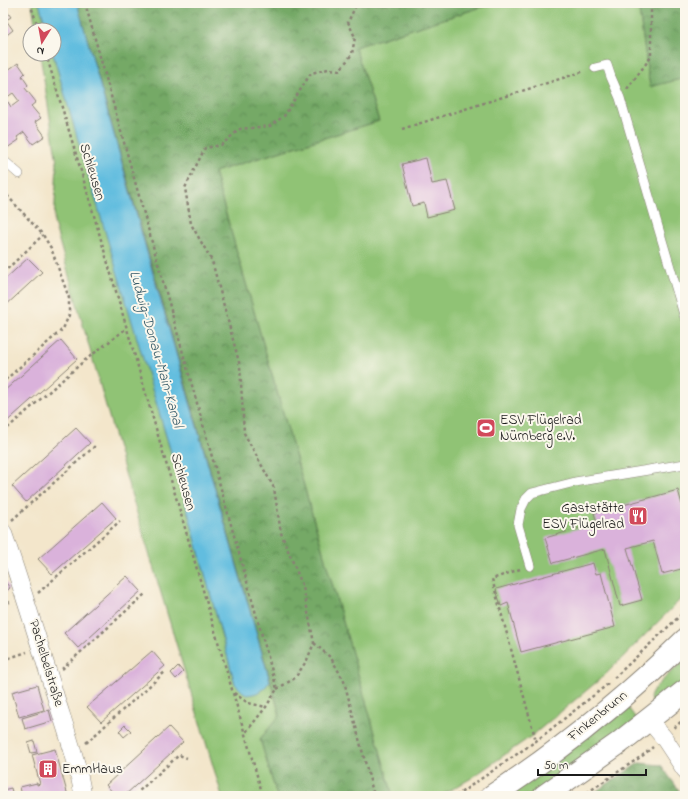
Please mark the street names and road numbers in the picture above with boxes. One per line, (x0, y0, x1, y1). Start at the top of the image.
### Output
street label: Schleusen (73, 141, 111, 203)
street label: Schleusen (165, 451, 201, 513)
street label: Pachelbelstraße (23, 617, 69, 710)
street label: Finkenbrunn (563, 685, 632, 747)

